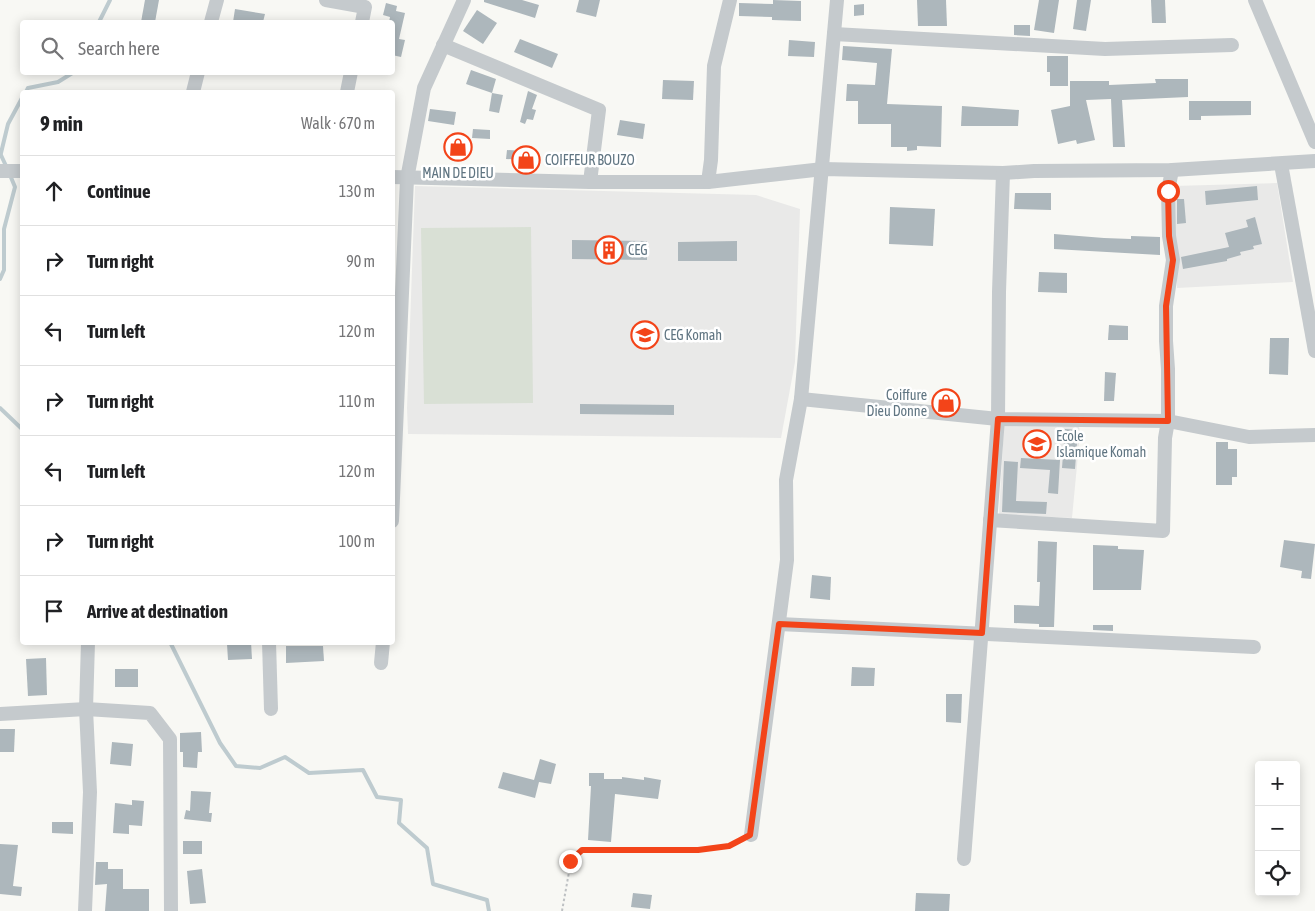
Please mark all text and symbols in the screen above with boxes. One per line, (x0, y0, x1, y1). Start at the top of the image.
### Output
search box (20, 20, 395, 75)
icon: search (38, 34, 66, 62)
text: Search here (78, 37, 160, 59)
text: 9 min (40, 111, 83, 135)
text: Walk · 670 m (301, 114, 375, 132)
shop icon: MAIN DE DIEU (443, 132, 473, 162)
shop icon: COIFFEUR BOUZO (511, 145, 541, 175)
place label: COIFFEUR BOUZO (545, 152, 635, 168)
place label: MAIN DE DIEU (422, 165, 494, 181)
icon: ahead (40, 177, 68, 205)
text: Continue (87, 180, 151, 202)
route start (1157, 180, 1180, 203)
text: 130 m (339, 182, 375, 200)
building icon: CEG (594, 235, 624, 265)
place label: CEG (628, 242, 648, 258)
icon: right (40, 247, 68, 275)
text: Turn right (87, 250, 154, 272)
text: 90 m (346, 252, 375, 270)
icon: left (40, 317, 68, 345)
text: Turn left (87, 320, 145, 342)
school or university icon: CEG Komah (630, 320, 660, 350)
text: 120 m (339, 322, 375, 340)
place label: CEG Komah (664, 327, 722, 343)
icon: right (40, 387, 68, 415)
place label: Coiffure Dieu Donne (867, 387, 927, 419)
shop icon: Coiffure Dieu Donne (931, 388, 961, 418)
text: Turn right (87, 390, 154, 412)
text: 110 m (339, 392, 375, 410)
place label: Ecole Islamique Komah (1056, 428, 1146, 460)
school or university icon: Ecole Islamique Komah (1022, 429, 1052, 459)
icon: left (40, 457, 68, 485)
text: Turn left (87, 460, 145, 482)
text: 120 m (339, 462, 375, 480)
icon: right (40, 527, 68, 555)
text: Turn right (87, 530, 154, 552)
text: 100 m (339, 532, 375, 550)
icon: arrive (40, 597, 68, 625)
text: Arrive at destination (87, 600, 228, 622)
map controls (1255, 761, 1300, 896)
button: + (1255, 761, 1300, 806)
button: − (1255, 806, 1300, 851)
route end (559, 850, 582, 873)
button: locate (1255, 851, 1300, 896)

